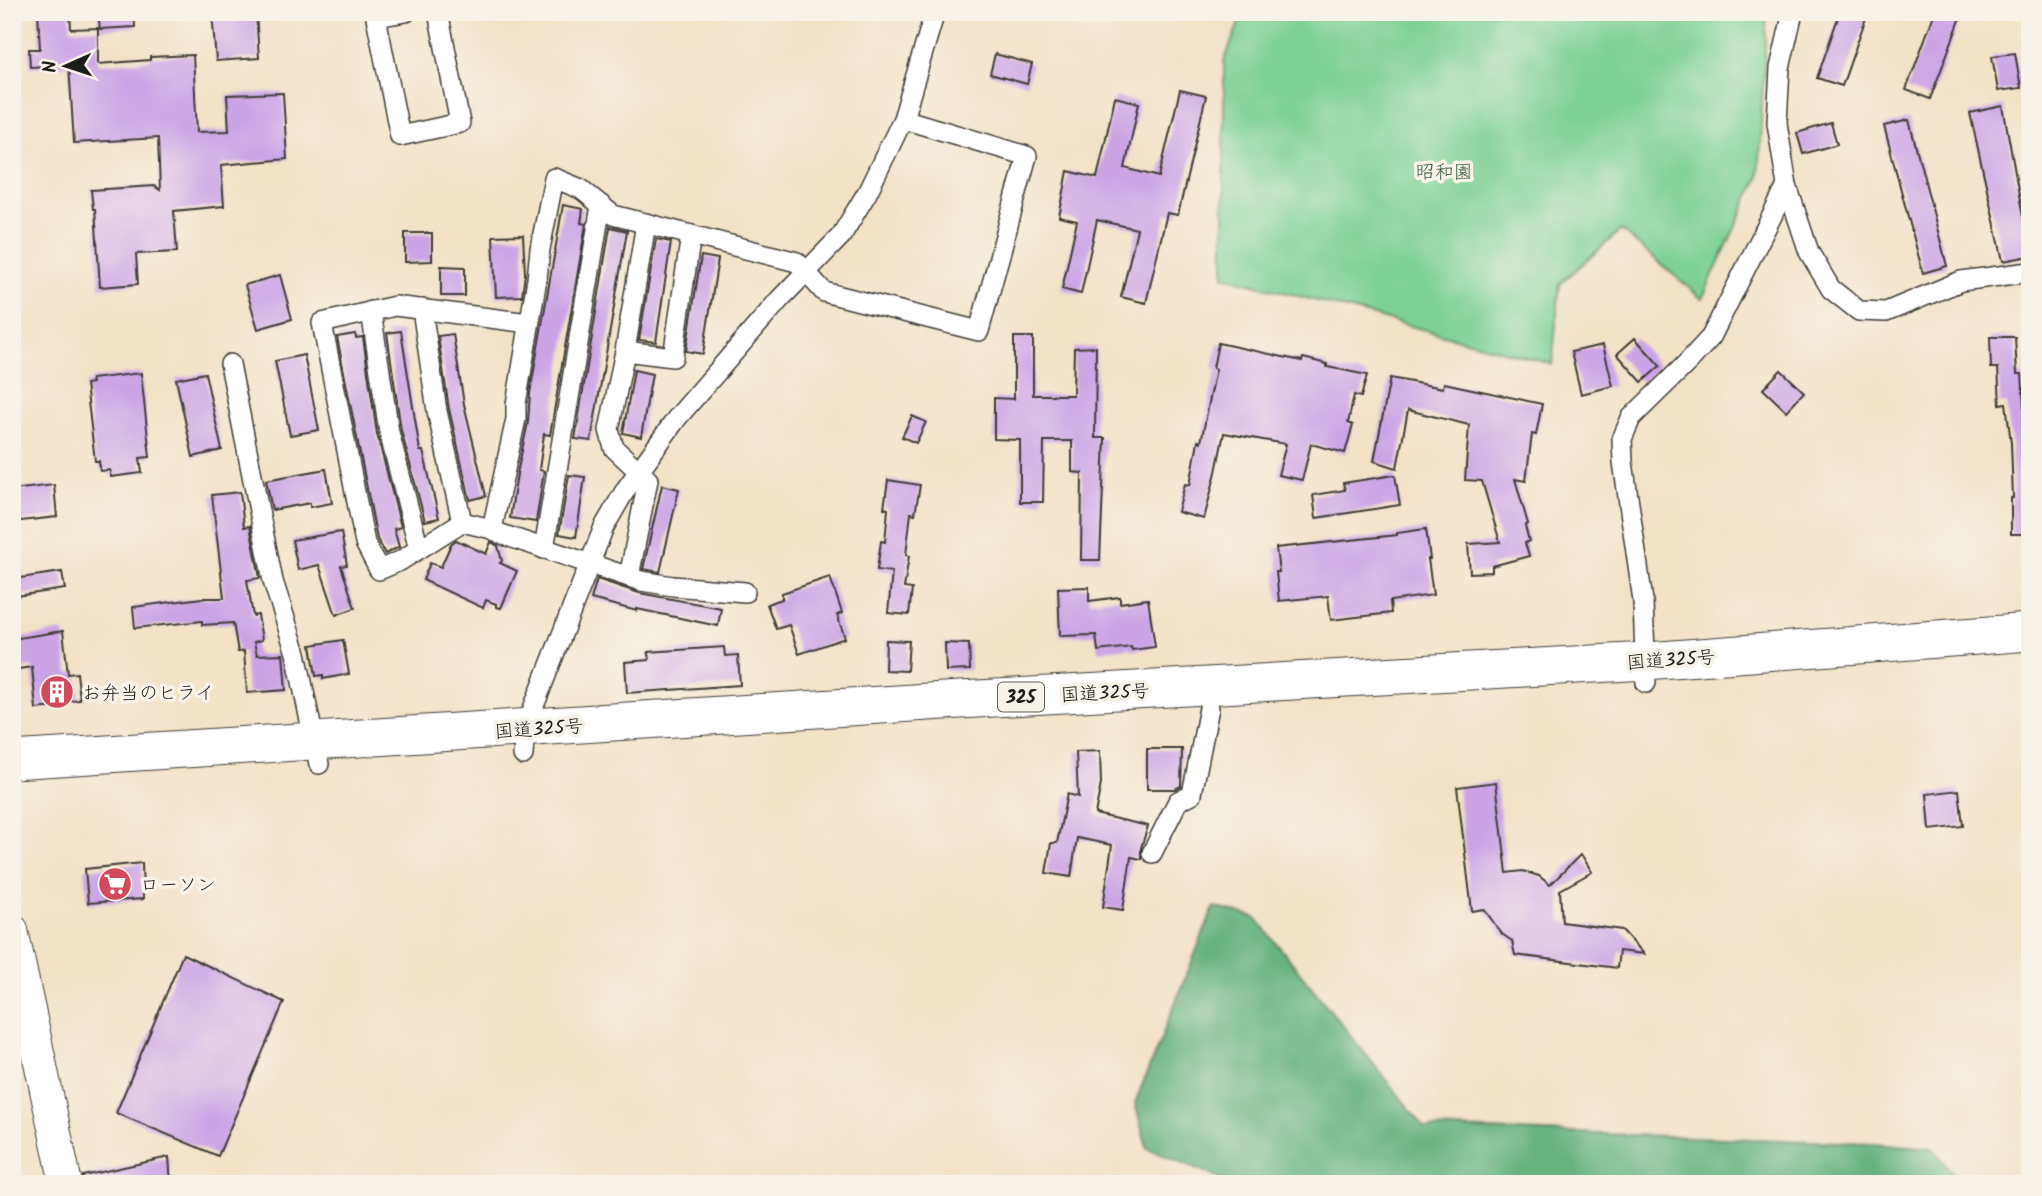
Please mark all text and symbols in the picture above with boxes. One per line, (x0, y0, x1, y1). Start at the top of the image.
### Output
north arrow (32, 32, 102, 102)
text: N (36, 60, 66, 74)
park label: 昭和園 (1415, 158, 1473, 188)
street label: 国道325号 (1626, 643, 1717, 679)
building icon: お弁当のヒライ (38, 673, 76, 711)
street label: 国道325号 (1060, 677, 1150, 711)
place label: お弁当のヒライ (82, 679, 214, 709)
road number: 325 (998, 682, 1044, 712)
street label: 国道325号 (494, 712, 585, 748)
supermarket icon: ローソン (96, 865, 134, 903)
place label: ローソン (140, 871, 216, 901)

